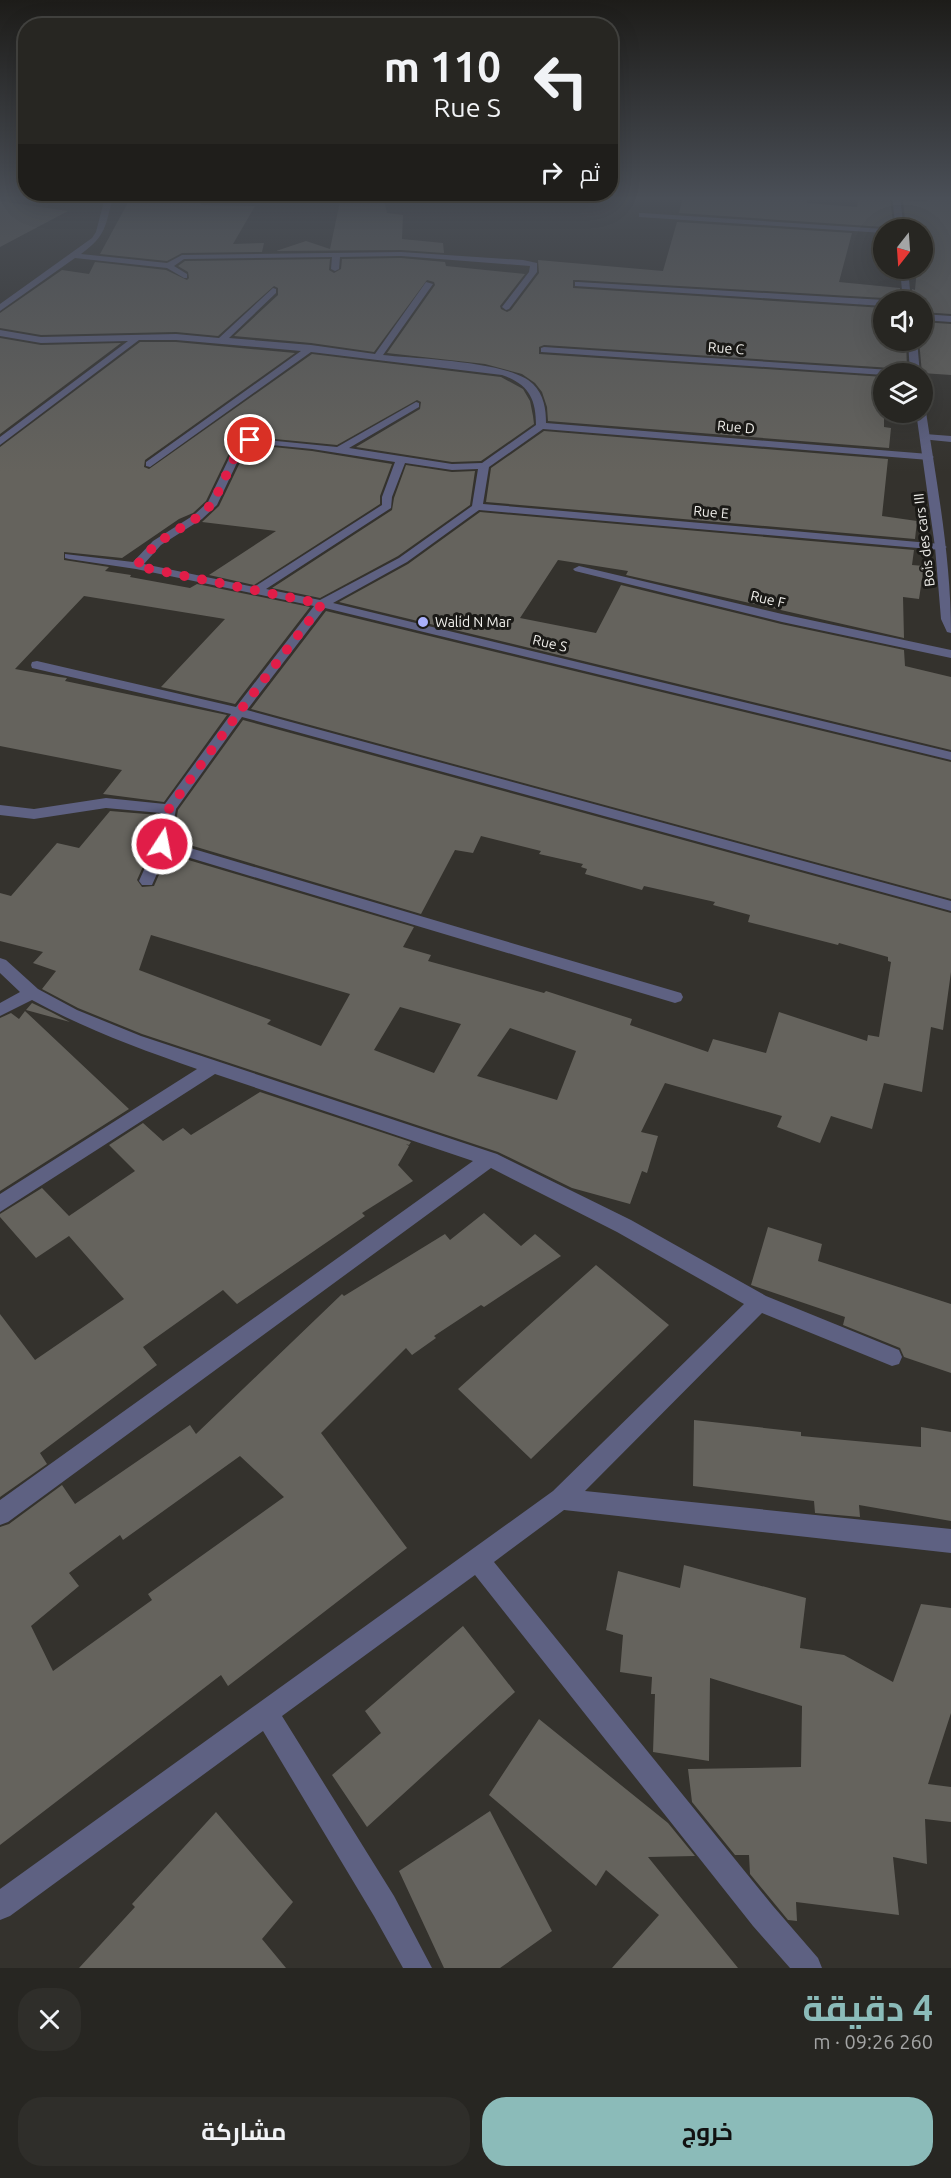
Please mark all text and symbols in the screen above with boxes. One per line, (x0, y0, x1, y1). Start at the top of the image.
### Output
icon: left (522, 42, 600, 120)
text: 110 m (384, 43, 501, 90)
text: Rue S (434, 92, 501, 122)
icon: right (535, 156, 568, 189)
text: ثم (580, 160, 600, 185)
north arrow (873, 219, 933, 279)
map controls (873, 219, 933, 423)
button: sound (873, 291, 933, 351)
street label: Rue C (707, 339, 745, 357)
button: layers (873, 363, 933, 423)
pin (224, 414, 275, 465)
street label: Rue D (717, 417, 756, 437)
icon: arrive (233, 423, 266, 456)
street label: Bois des cars III (910, 492, 938, 588)
street label: Rue E (693, 502, 730, 522)
street label: Rue F (749, 587, 787, 611)
place label: Walid N Mar (435, 614, 512, 630)
marker: Walid N Mar (416, 615, 430, 629)
street label: Rue S (531, 631, 569, 655)
position arrow (130, 812, 194, 876)
text: 4 دقيقة (802, 1987, 933, 2028)
button: close (18, 1988, 81, 2051)
text: 260 m · 09:26 (813, 2030, 933, 2053)
button: مشاركة (18, 2097, 470, 2166)
button: خروج (482, 2097, 933, 2166)

